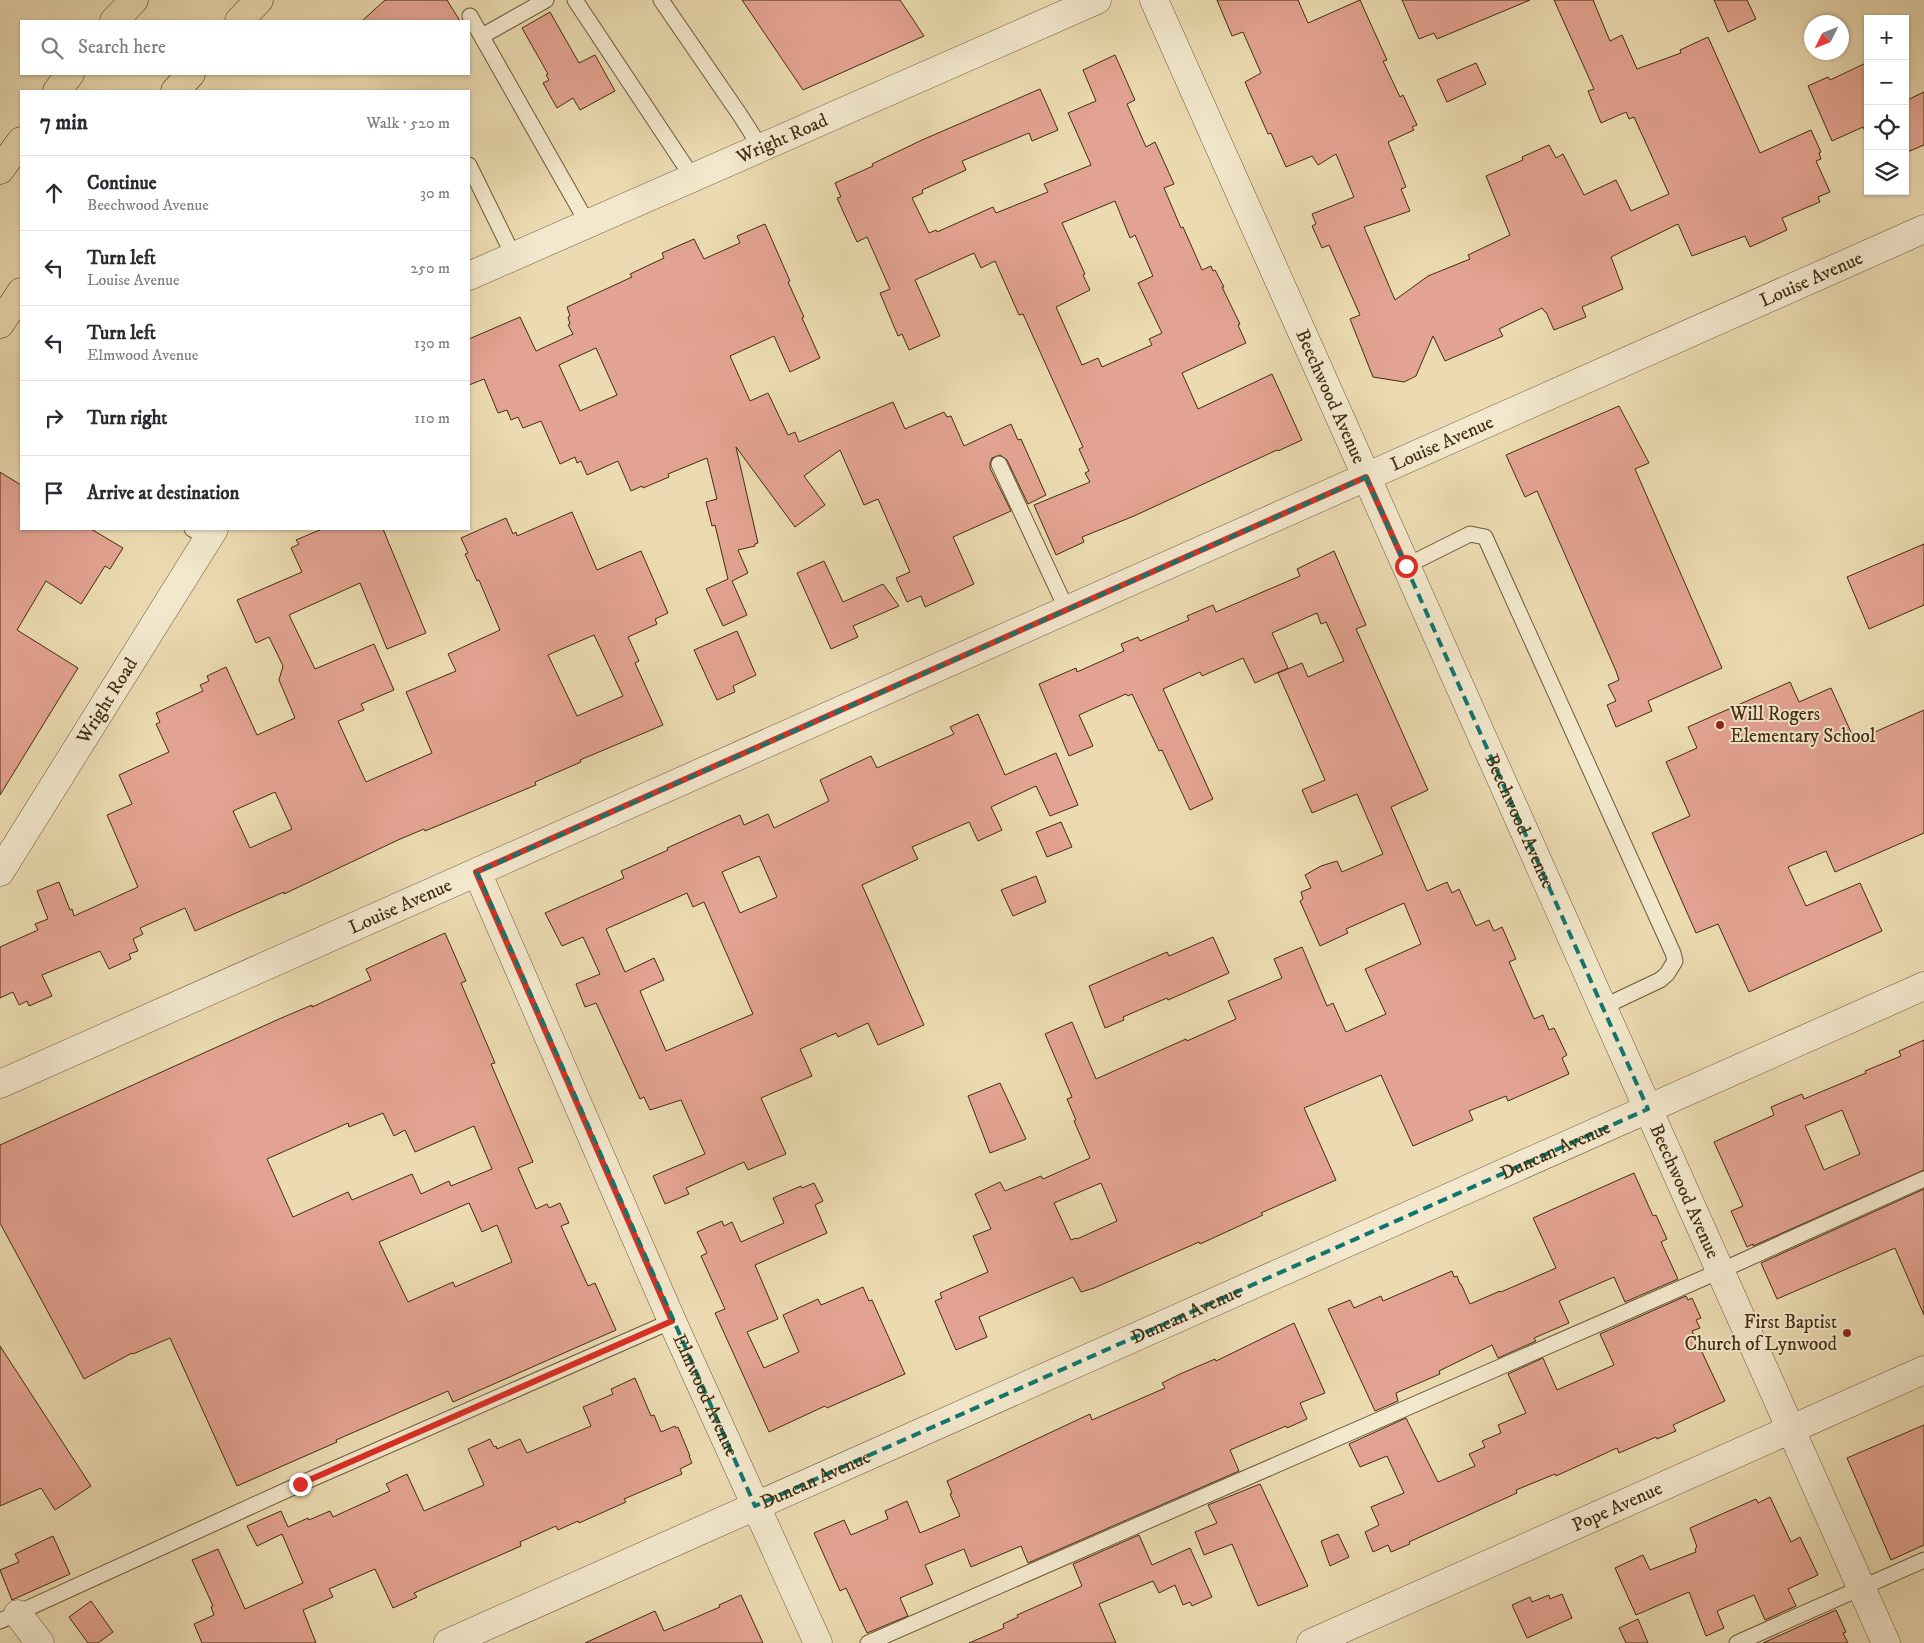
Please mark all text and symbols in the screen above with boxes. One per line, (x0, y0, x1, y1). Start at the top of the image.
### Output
north arrow (1804, 15, 1849, 60)
map controls (1864, 15, 1909, 195)
button: + (1864, 15, 1909, 60)
search box (20, 20, 470, 75)
icon: search (38, 34, 66, 62)
text: Search here (78, 36, 166, 59)
button: − (1864, 60, 1909, 105)
button: locate (1864, 105, 1909, 150)
street label: Wright Road (732, 108, 832, 169)
text: 7 min (40, 110, 88, 136)
text: Walk · 520 m (366, 113, 450, 133)
button: layers (1864, 150, 1909, 195)
text: Continue (87, 172, 157, 195)
icon: ahead (40, 179, 68, 207)
text: 30 m (420, 183, 450, 203)
text: Beechwood Avenue (87, 195, 209, 215)
street label: Louise Avenue (1756, 246, 1866, 312)
text: Turn left (87, 247, 156, 270)
icon: left (40, 254, 68, 282)
text: 250 m (410, 258, 450, 278)
text: Louise Avenue (87, 270, 180, 290)
text: Turn left (87, 322, 156, 345)
street label: Beechwood Avenue (1291, 326, 1371, 467)
icon: left (40, 329, 68, 357)
text: 130 m (414, 333, 450, 353)
text: Elmwood Avenue (87, 345, 198, 365)
icon: right (40, 404, 68, 432)
text: Turn right (87, 407, 167, 430)
text: 110 m (414, 408, 450, 428)
street label: Louise Avenue (1387, 410, 1497, 476)
icon: arrive (40, 479, 68, 507)
text: Arrive at destination (87, 482, 239, 505)
route start (1395, 555, 1418, 578)
street label: Wright Road (71, 653, 143, 749)
place label: Will Rogers Elementary School (1729, 703, 1876, 748)
marker: Will Rogers Elementary School (1714, 719, 1726, 731)
street label: Beechwood Avenue (1480, 750, 1560, 892)
street label: Louise Avenue (345, 873, 455, 939)
street label: Duncan Avenue (1497, 1116, 1614, 1185)
street label: Beechwood Avenue (1645, 1120, 1725, 1262)
street label: Duncan Avenue (1127, 1280, 1245, 1349)
place label: First Baptist Church of Lynwood (1684, 1311, 1838, 1356)
marker: First Baptist Church of Lynwood (1841, 1327, 1853, 1339)
street label: Elmwood Avenue (668, 1330, 744, 1460)
street label: Duncan Avenue (757, 1445, 874, 1514)
route end (289, 1473, 312, 1496)
street label: Pope Avenue (1568, 1477, 1666, 1537)

